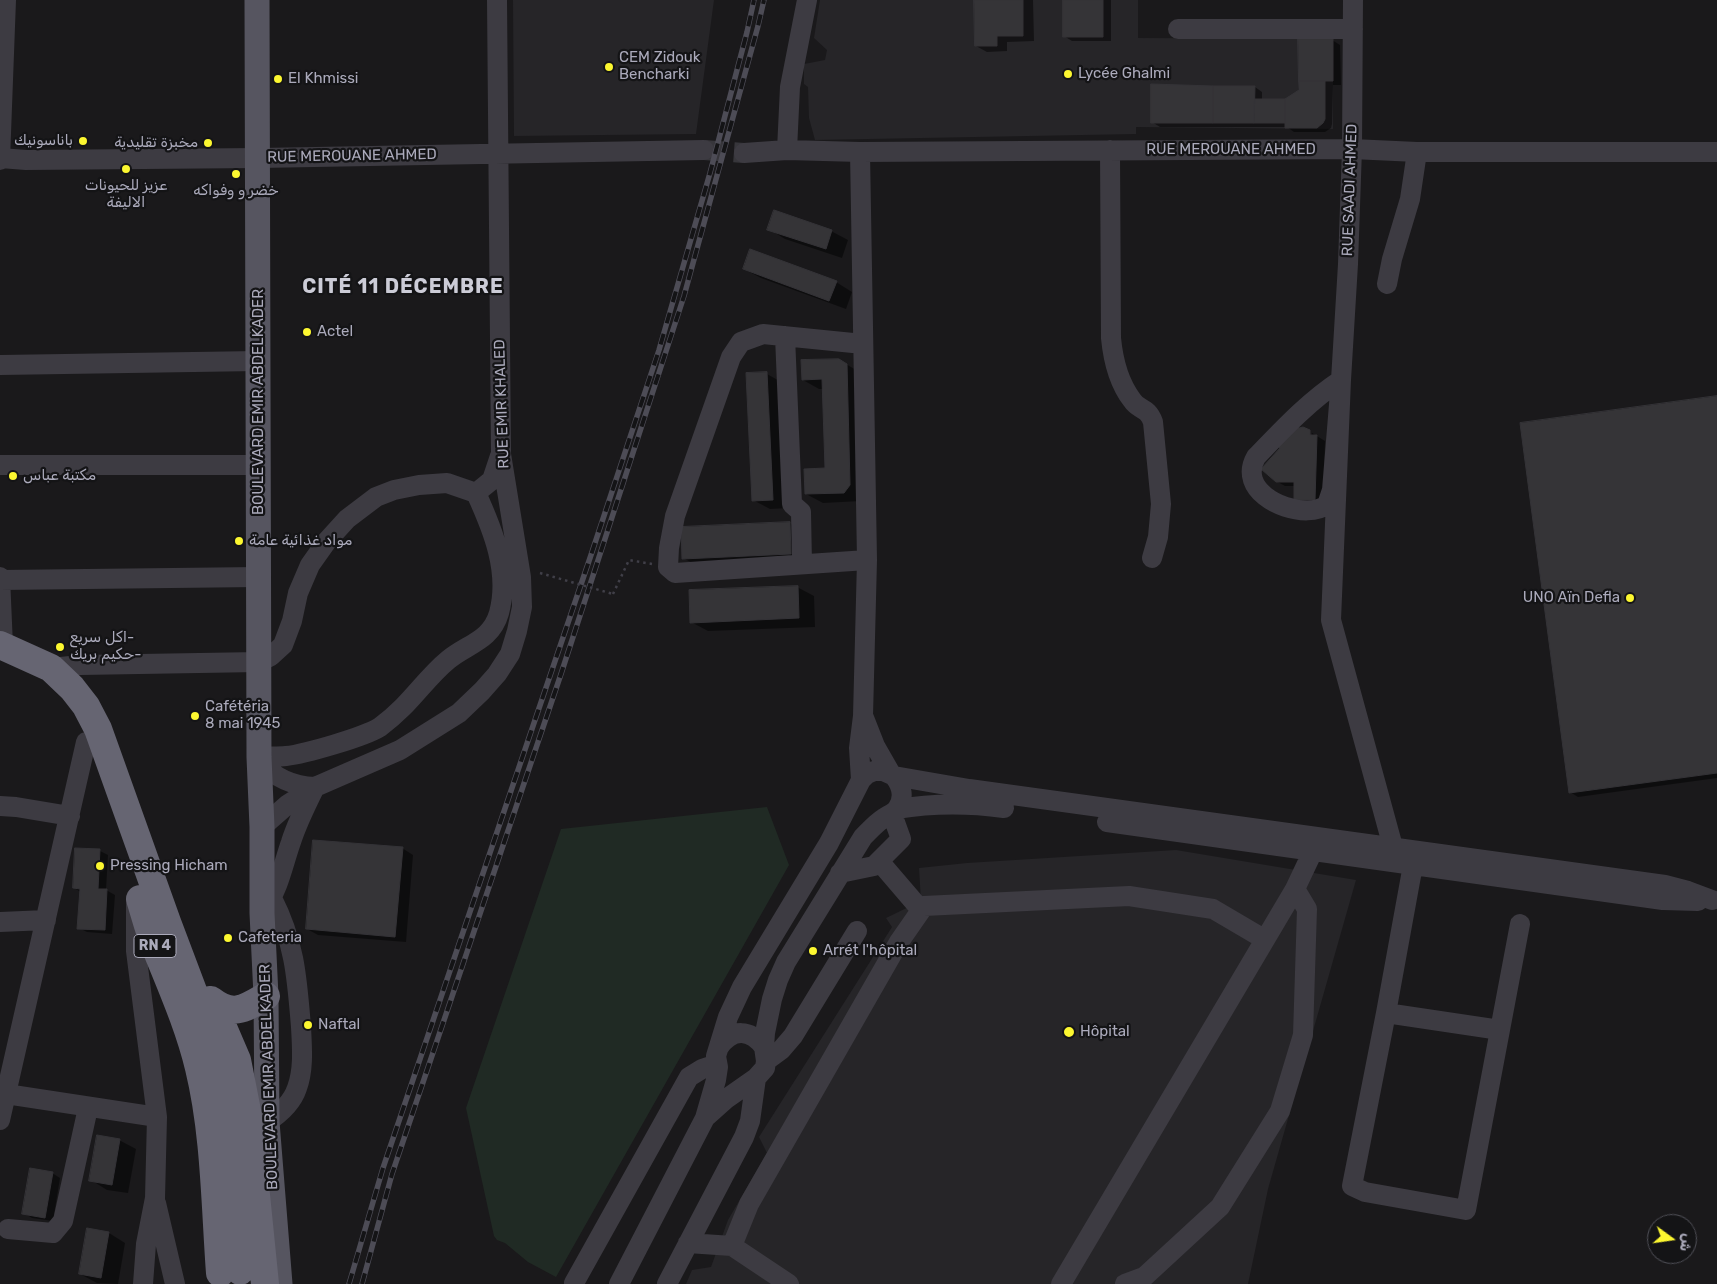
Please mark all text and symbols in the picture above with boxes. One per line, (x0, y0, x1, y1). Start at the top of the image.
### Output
place label: CEM Zidouk Bencharki (619, 49, 701, 84)
marker: CEM Zidouk Bencharki (603, 61, 615, 73)
place label: Lycée Ghalmi (1078, 65, 1170, 83)
marker: Lycée Ghalmi (1062, 68, 1074, 80)
place label: El Khmissi (288, 70, 358, 88)
marker: El Khmissi (272, 73, 284, 85)
street label: RUE SAADI AHMED (1339, 123, 1361, 257)
place label: باناسونيك (14, 132, 73, 150)
place label: مخبزة تقليدية (114, 134, 198, 152)
marker: باناسونيك (77, 135, 89, 147)
marker: مخبزة تقليدية (202, 137, 214, 149)
street label: RUE MEROUANE AHMED (1146, 141, 1316, 159)
street label: RUE MEROUANE AHMED (267, 146, 437, 166)
marker: عزيز للحيونات الاليفة (120, 163, 132, 175)
marker: خضر و وفواكه (230, 168, 242, 180)
place label: عزيز للحيونات الاليفة (85, 177, 167, 212)
place label: خضر و وفواكه (193, 182, 279, 200)
district label: CITÉ 11 DÉCEMBRE (300, 275, 506, 299)
street label: BOULEVARD EMIR ABDELKADER (250, 289, 268, 515)
place label: Actel (317, 323, 353, 341)
marker: Actel (301, 326, 313, 338)
street label: RUE EMIR KHALED (491, 339, 513, 469)
place label: مكتبة عباس (23, 467, 96, 485)
marker: مكتبة عباس (7, 470, 19, 482)
place label: مواد غذائية عامة (249, 532, 352, 550)
marker: مواد غذائية عامة (233, 535, 245, 547)
place label: UNO Aïn Defla (1523, 589, 1620, 607)
marker: UNO Aïn Defla (1624, 592, 1636, 604)
place label: اكل سريع- حكيم بريك- (70, 629, 142, 664)
marker: اكل سريع- حكيم بريك- (54, 641, 66, 653)
place label: Cafétéria 8 mai 1945 (205, 698, 280, 733)
marker: Cafétéria 8 mai 1945 (189, 710, 201, 722)
place label: Pressing Hicham (110, 857, 228, 875)
marker: Pressing Hicham (94, 860, 106, 872)
place label: Cafeteria (238, 929, 302, 947)
marker: Cafeteria (222, 932, 234, 944)
road number: RN 4 (134, 934, 176, 958)
place label: Arrét l'hôpital (823, 942, 917, 960)
marker: Arrét l'hôpital (807, 945, 819, 957)
street label: BOULEVARD EMIR ABDELKADER (256, 964, 282, 1190)
place label: Naftal (318, 1016, 360, 1034)
marker: Naftal (302, 1019, 314, 1031)
place label: Hôpital (1080, 1023, 1130, 1041)
marker: Hôpital (1062, 1025, 1076, 1039)
north arrow (1647, 1214, 1697, 1264)
text: ش (1676, 1232, 1696, 1253)

